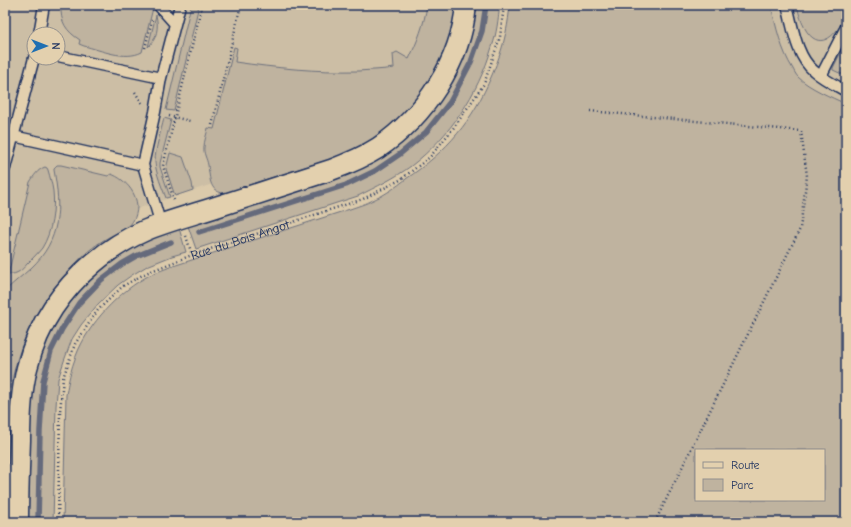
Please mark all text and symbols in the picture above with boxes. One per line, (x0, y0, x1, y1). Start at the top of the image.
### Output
north arrow (26, 26, 66, 66)
text: N (49, 42, 62, 50)
street label: Rue du Bois Angot (189, 216, 292, 263)
legend (695, 449, 825, 501)
text: Route (731, 458, 760, 472)
text: Parc (731, 478, 754, 492)

